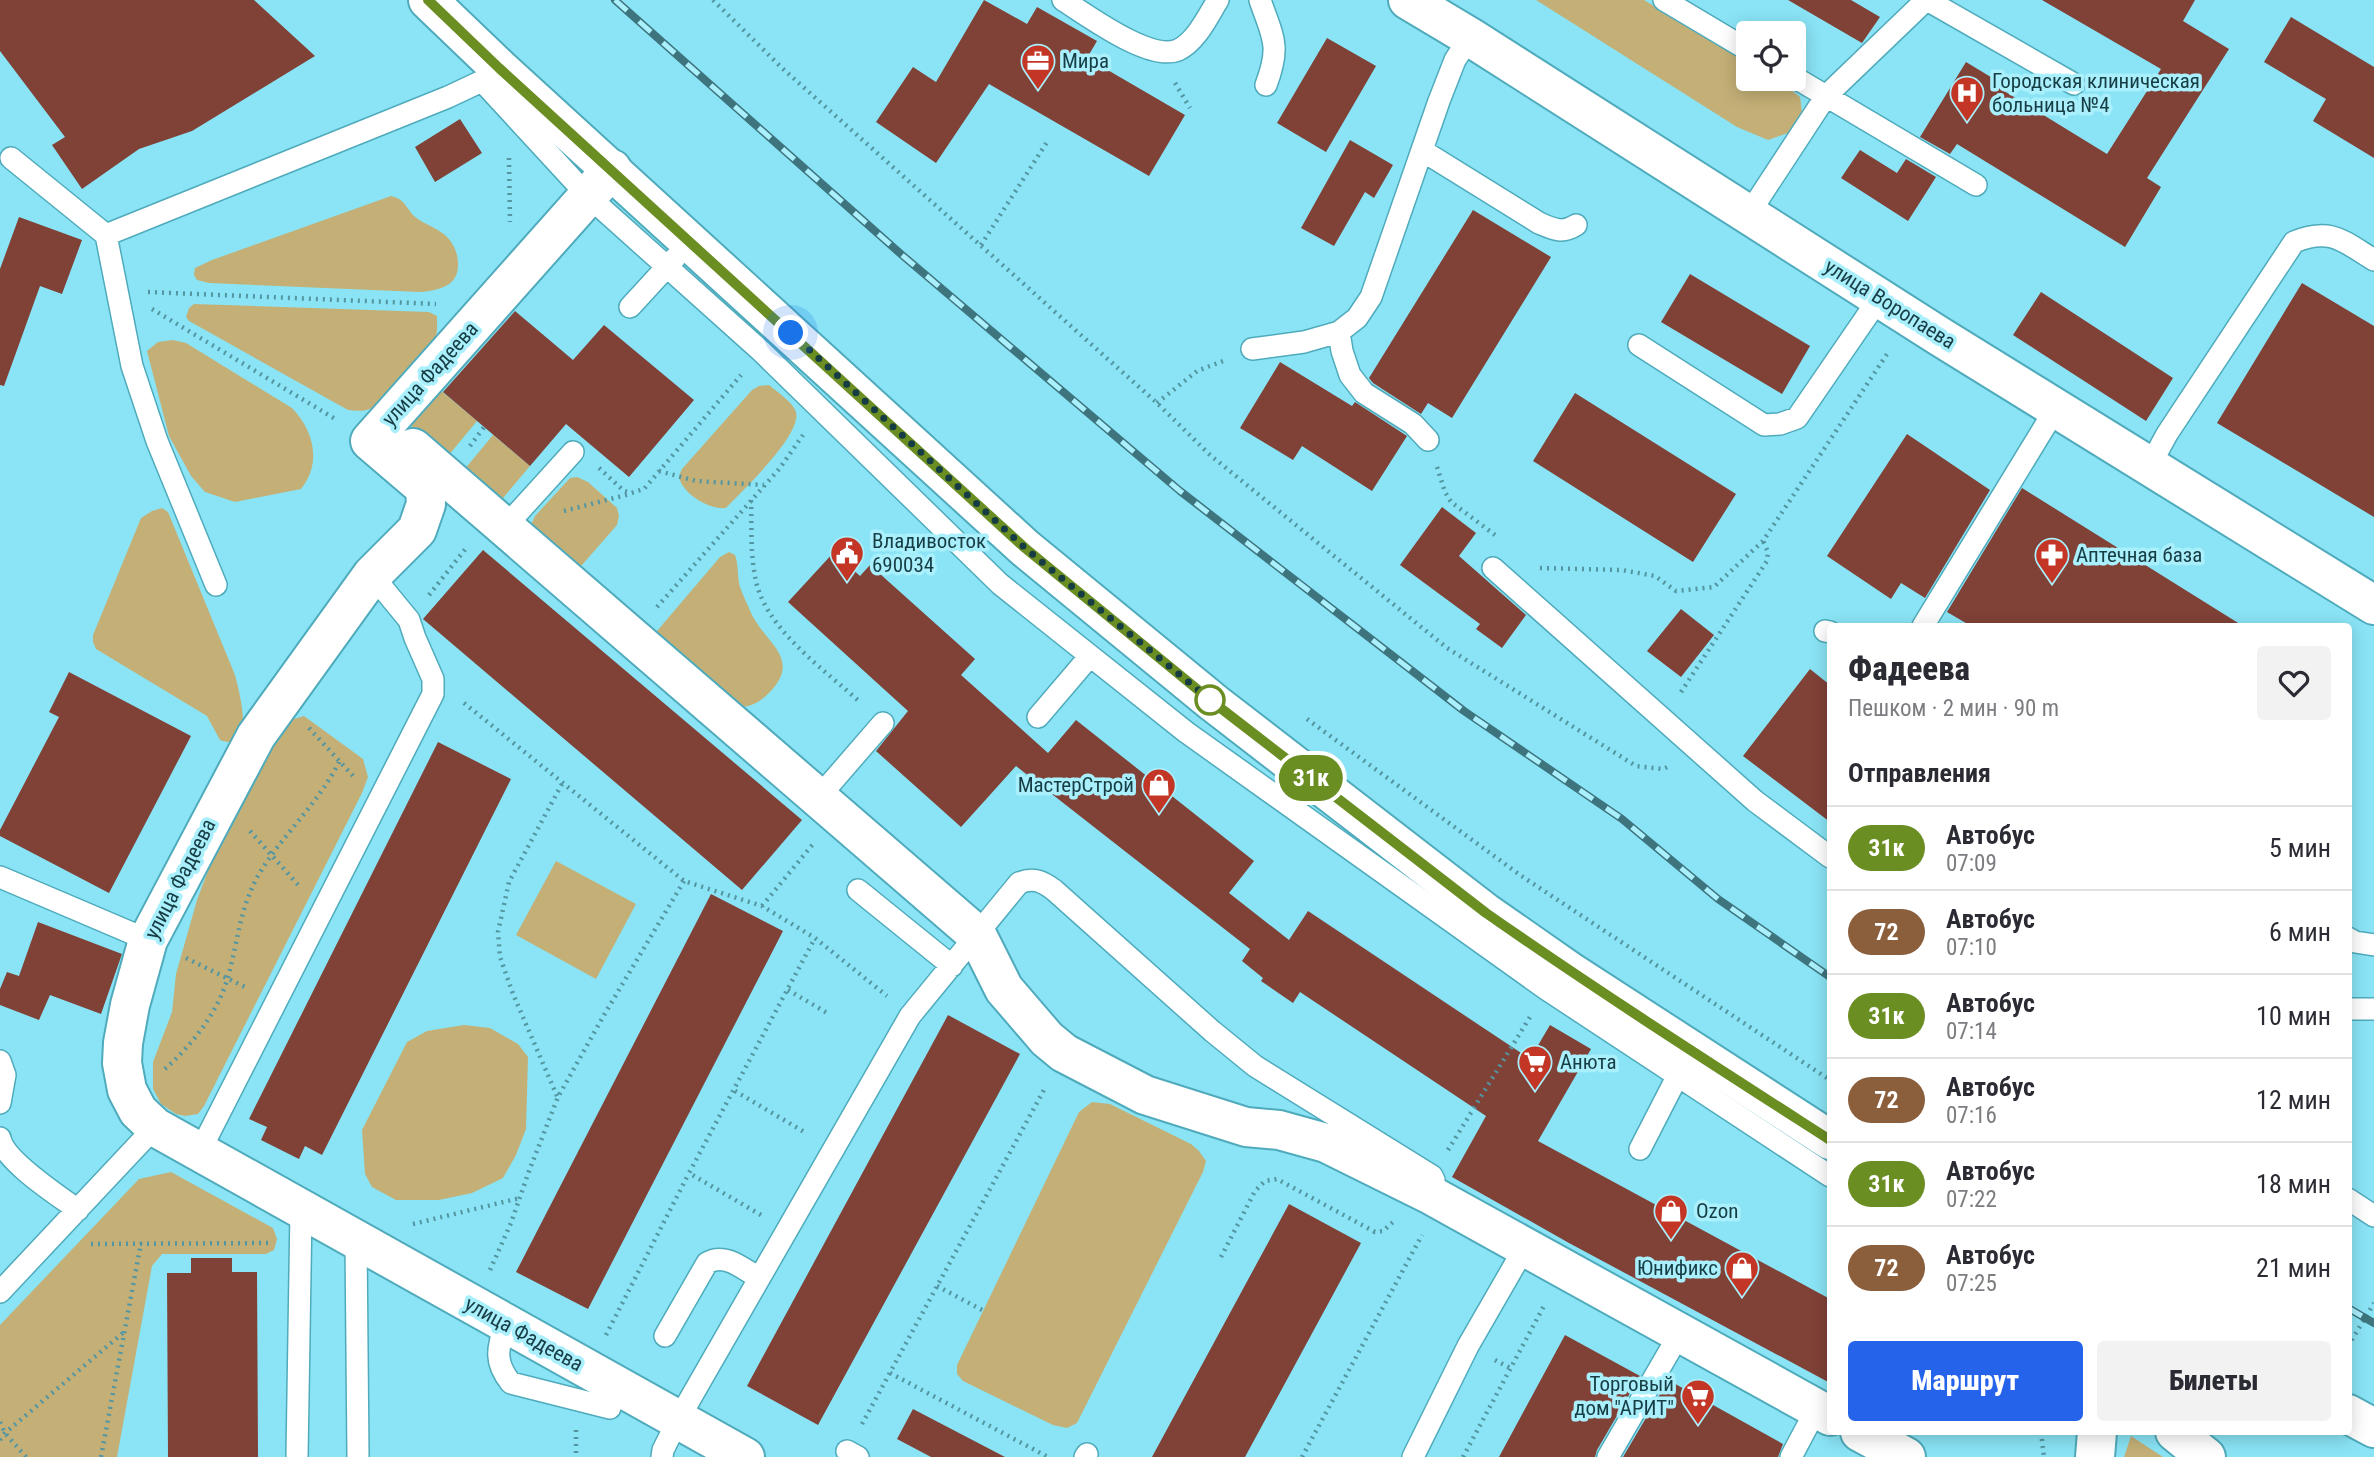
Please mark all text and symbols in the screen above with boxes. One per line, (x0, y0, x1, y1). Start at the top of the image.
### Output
map controls (1736, 21, 1806, 91)
button: locate (1736, 21, 1806, 91)
office icon: Мира (1019, 42, 1057, 91)
place label: Мира (1062, 49, 1109, 73)
place label: Городская клиническая больница №4 (1992, 69, 2200, 117)
hospital icon: Городская клиническая больница №4 (1948, 74, 1986, 123)
street label: улица Воропаева (1820, 254, 1960, 354)
your location (773, 315, 808, 350)
street label: улица Фадеева (377, 317, 483, 431)
place label: Владивосток 690034 (872, 529, 986, 577)
public building icon: Владивосток 690034 (828, 534, 866, 583)
pharmacy icon: Аптечная база (2033, 536, 2071, 585)
place label: Аптечная база (2076, 543, 2202, 567)
button: heart (2257, 646, 2331, 720)
text: Фадеева (1848, 649, 1970, 688)
unlabelled marker (1195, 685, 1225, 715)
text: Пешком · 2 мин · 90 m (1848, 695, 2059, 722)
line badge: 31к (1271, 755, 1351, 801)
text: Отправления (1848, 758, 1991, 788)
text: 31к (1293, 764, 1329, 792)
shop icon: МастерСтрой (1140, 766, 1178, 815)
place label: МастерСтрой (1018, 773, 1134, 797)
street label: улица Фадеева (139, 815, 221, 943)
text: Автобус (1946, 820, 2035, 850)
text: 5 мин (2269, 833, 2331, 863)
text: 31к (1868, 834, 1905, 862)
text: 07:09 (1946, 850, 1997, 877)
text: Автобус (1946, 904, 2035, 934)
text: 6 мин (2269, 917, 2331, 947)
text: 72 (1874, 918, 1899, 946)
text: 07:10 (1946, 934, 1997, 961)
text: Автобус (1946, 988, 2035, 1018)
text: 10 мин (2256, 1001, 2331, 1031)
text: 31к (1868, 1002, 1905, 1030)
text: 07:14 (1946, 1018, 1997, 1045)
supermarket icon: Анюта (1516, 1043, 1554, 1092)
place label: Анюта (1560, 1050, 1616, 1074)
text: Автобус (1946, 1072, 2035, 1102)
text: 12 мин (2256, 1085, 2331, 1115)
text: 72 (1874, 1086, 1899, 1114)
text: 07:16 (1946, 1102, 1997, 1129)
text: Автобус (1946, 1156, 2035, 1186)
text: 18 мин (2256, 1169, 2331, 1199)
text: 31к (1868, 1170, 1905, 1198)
text: 07:22 (1946, 1186, 1997, 1213)
shop icon: Ozon (1652, 1192, 1690, 1241)
place label: Ozon (1696, 1199, 1738, 1223)
text: Автобус (1946, 1240, 2035, 1270)
shop icon: Юнификс (1723, 1249, 1761, 1298)
text: 21 мин (2256, 1253, 2331, 1283)
text: 72 (1874, 1254, 1899, 1282)
place label: Юнификс (1637, 1256, 1718, 1280)
text: 07:25 (1946, 1270, 1997, 1297)
street label: улица Фадеева (461, 1292, 587, 1376)
button: Маршрут (1848, 1341, 2083, 1421)
button: Билеты (2097, 1341, 2331, 1421)
place label: Торговый дом "АРИТ" (1574, 1372, 1674, 1420)
supermarket icon: Торговый дом "АРИТ" (1679, 1377, 1717, 1426)

